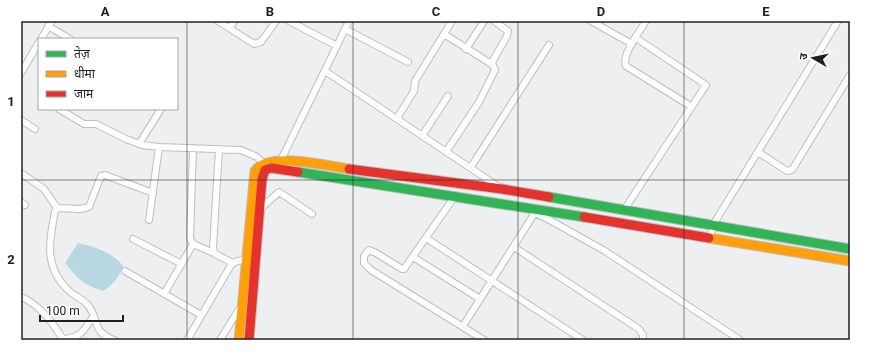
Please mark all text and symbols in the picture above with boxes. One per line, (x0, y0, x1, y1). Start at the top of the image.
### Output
text: A (101, 4, 110, 19)
text: B (266, 4, 274, 19)
text: C (432, 4, 441, 19)
text: D (597, 4, 605, 19)
text: E (762, 4, 770, 19)
legend (38, 38, 178, 110)
north arrow (793, 38, 833, 78)
text: तेज़ (74, 46, 91, 61)
text: उ (797, 52, 811, 61)
text: धीमा (74, 66, 96, 81)
text: जाम (74, 87, 94, 101)
text: 1 (7, 94, 15, 109)
text: 2 (7, 252, 15, 267)
scale bar (40, 297, 123, 323)
text: 100 m (46, 304, 80, 318)

